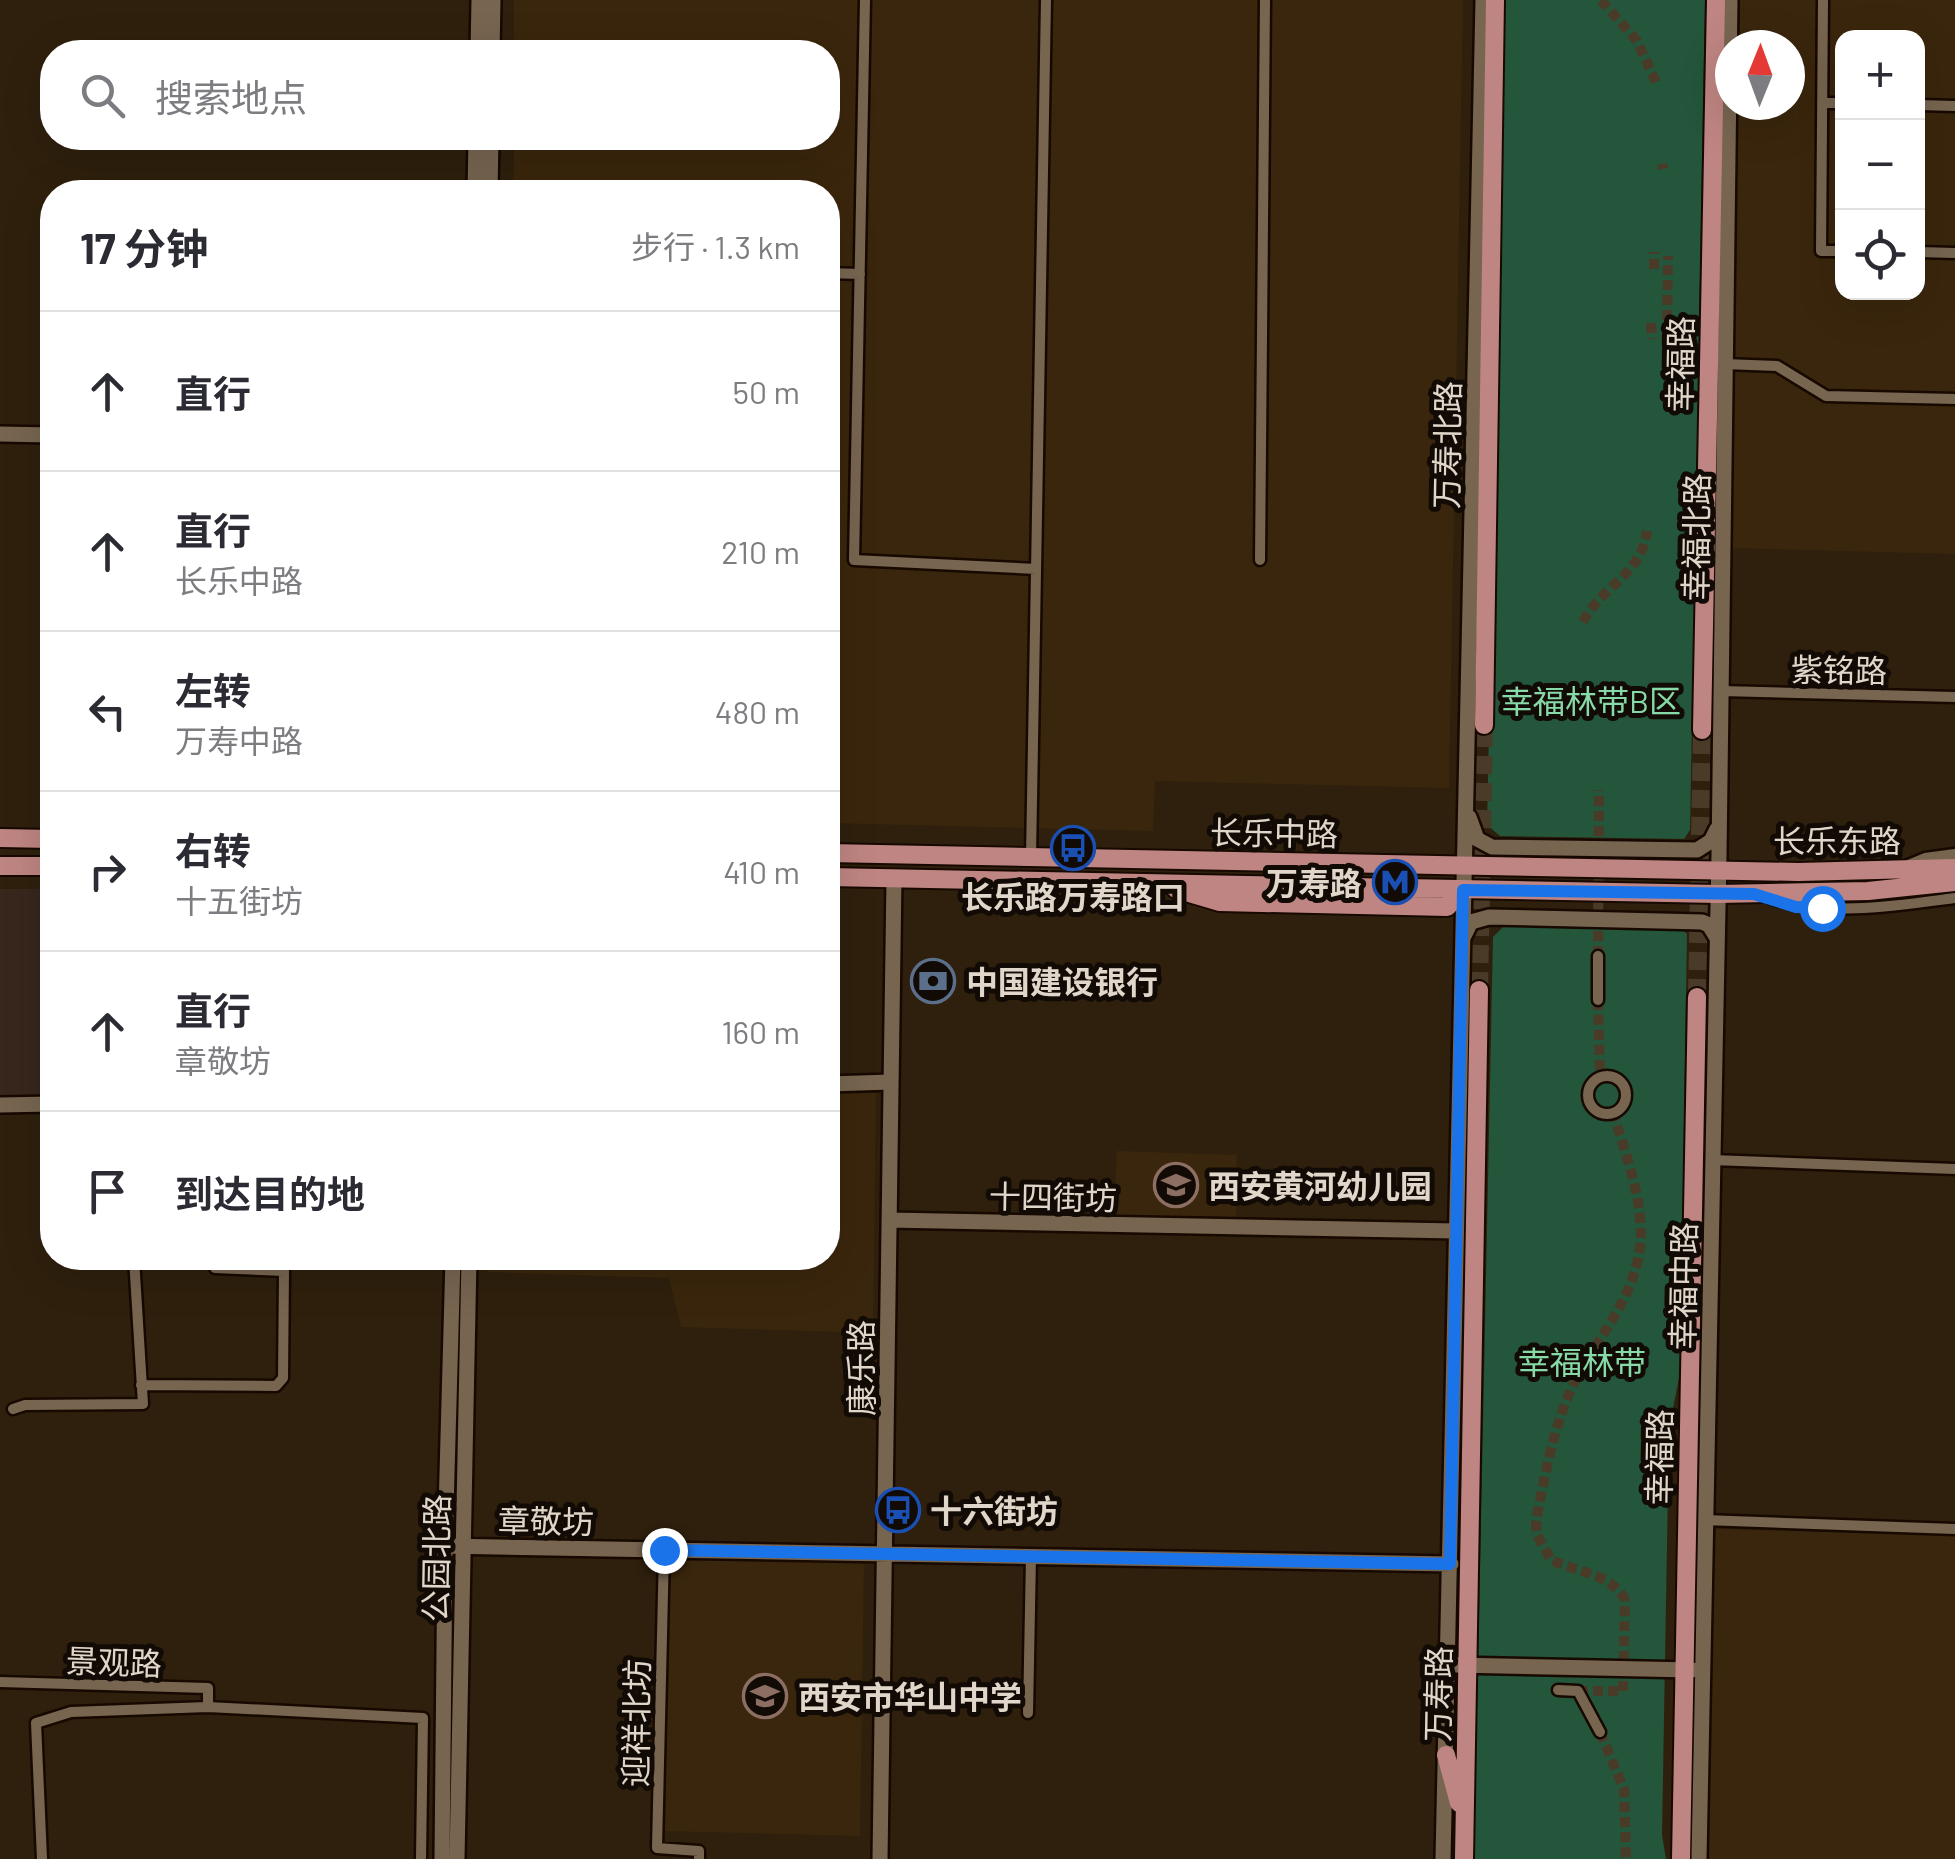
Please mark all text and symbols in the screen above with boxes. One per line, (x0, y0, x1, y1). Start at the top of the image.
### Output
north arrow (1715, 30, 1805, 120)
map controls (1835, 30, 1925, 300)
button: + (1835, 30, 1925, 120)
search box (40, 40, 840, 150)
icon: search (75, 68, 130, 123)
text: 搜索地点 (155, 74, 307, 120)
button: − (1835, 120, 1925, 210)
button: locate (1835, 210, 1925, 300)
text: 17 分钟 (80, 222, 208, 272)
text: 步行 · 1.3 km (631, 227, 800, 265)
street label: 幸福路 (1659, 316, 1699, 412)
icon: ahead (80, 364, 135, 419)
text: 直行 (175, 370, 251, 416)
text: 50 m (733, 372, 800, 410)
street label: 万寿北路 (1426, 381, 1466, 509)
street label: 幸福北路 (1675, 473, 1715, 601)
text: 直行 (175, 507, 251, 553)
icon: ahead (80, 524, 135, 579)
text: 210 m (721, 532, 800, 570)
text: 长乐中路 (175, 561, 303, 599)
street label: 紫铭路 (1791, 649, 1887, 689)
text: 左转 (175, 667, 251, 713)
park label: 幸福林带B区 (1501, 681, 1681, 719)
icon: left (80, 684, 135, 739)
text: 480 m (715, 692, 800, 730)
text: 万寿中路 (175, 721, 303, 759)
street label: 长乐中路 (1210, 812, 1338, 852)
street label: 长乐东路 (1773, 821, 1901, 859)
bus stop icon: 长乐路万寿路口 (1050, 825, 1096, 871)
text: 右转 (175, 827, 251, 873)
icon: right (80, 844, 135, 899)
text: 410 m (723, 852, 800, 890)
metro station icon: 万寿路 (1372, 859, 1418, 905)
place label: 万寿路 (1266, 863, 1362, 901)
place label: 长乐路万寿路口 (961, 877, 1185, 915)
text: 十五街坊 (175, 881, 303, 919)
route start (1800, 886, 1846, 932)
bank icon: 中国建设银行 (910, 958, 956, 1004)
place label: 中国建设银行 (966, 962, 1158, 1000)
text: 直行 (175, 987, 251, 1033)
icon: ahead (80, 1004, 135, 1059)
text: 160 m (721, 1012, 800, 1050)
text: 章敬坊 (175, 1041, 271, 1079)
school or university icon: 西安黄河幼儿园 (1153, 1162, 1199, 1208)
icon: arrive (80, 1164, 135, 1219)
place label: 西安黄河幼儿园 (1208, 1166, 1432, 1204)
text: 到达目的地 (175, 1170, 365, 1216)
street label: 十四街坊 (989, 1176, 1117, 1216)
street label: 幸福中路 (1662, 1222, 1702, 1350)
street label: 康乐路 (841, 1320, 879, 1416)
park label: 幸福林带 (1518, 1342, 1646, 1380)
street label: 幸福路 (1638, 1409, 1678, 1505)
bus stop icon: 十六街坊 (875, 1487, 921, 1533)
place label: 十六街坊 (930, 1491, 1058, 1529)
street label: 公园北路 (415, 1494, 455, 1622)
street label: 章敬坊 (498, 1500, 594, 1540)
route end (642, 1528, 688, 1574)
street label: 景观路 (65, 1640, 163, 1682)
street label: 万寿路 (1417, 1646, 1457, 1742)
street label: 迎祥北坊 (615, 1659, 655, 1787)
school or university icon: 西安市华山中学 (742, 1673, 788, 1719)
place label: 西安市华山中学 (798, 1677, 1022, 1715)

